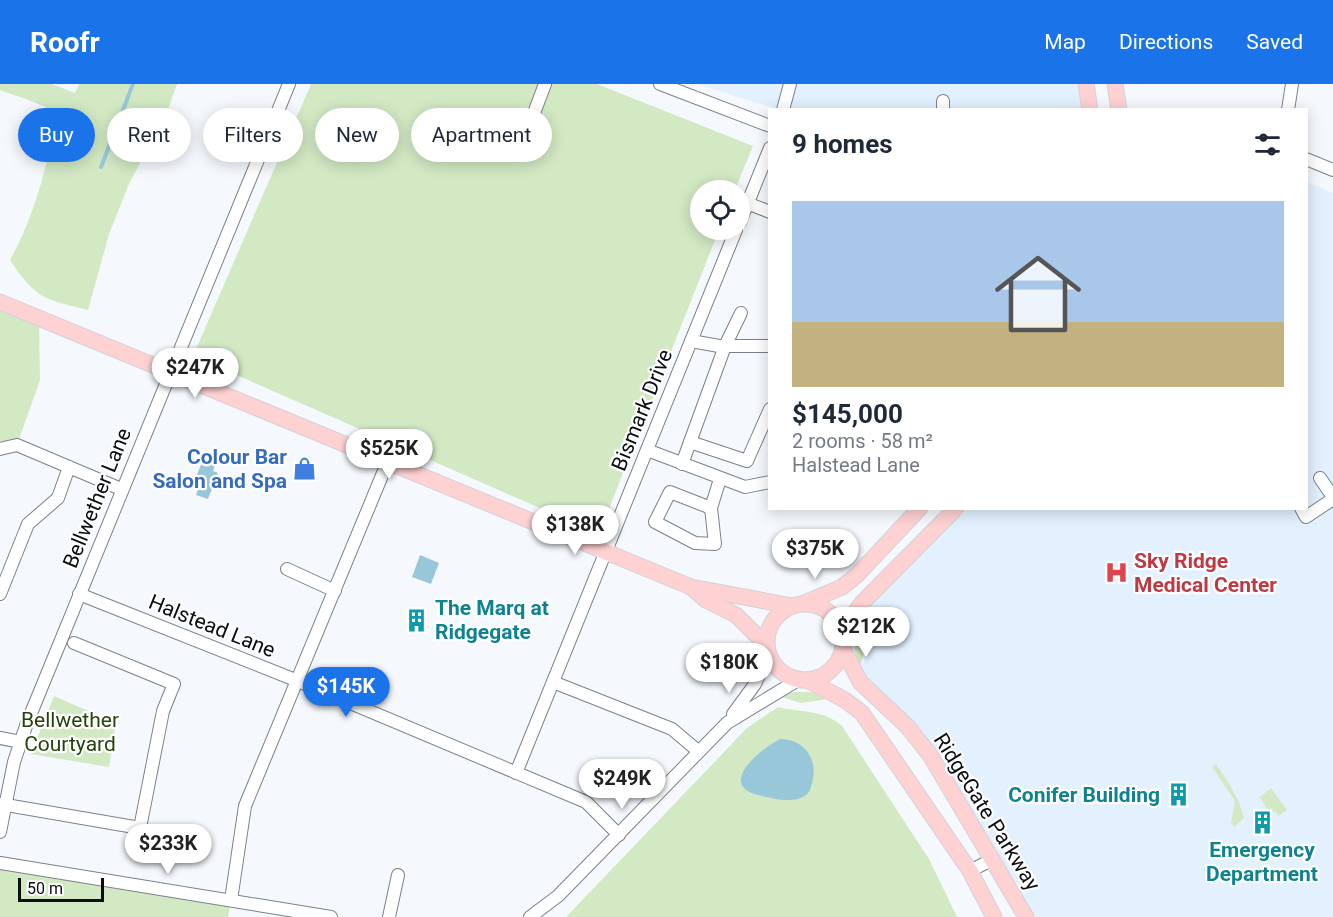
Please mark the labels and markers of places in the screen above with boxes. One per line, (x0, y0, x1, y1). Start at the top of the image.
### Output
pin: $247K (153, 348, 237, 399)
pin: $525K (347, 429, 431, 480)
place label: Colour Bar Salon and Spa (152, 445, 287, 493)
shop icon: Colour Bar Salon and Spa (292, 456, 318, 482)
pin: $138K (533, 505, 617, 556)
pin: $375K (773, 529, 857, 580)
place label: Sky Ridge Medical Center (1134, 549, 1277, 597)
hospital icon: Sky Ridge Medical Center (1103, 560, 1129, 586)
place label: The Marq at Ridgegate (435, 596, 549, 644)
building icon: The Marq at Ridgegate (404, 607, 430, 633)
pin: $212K (824, 607, 908, 658)
pin: $180K (687, 643, 771, 694)
pin: $145K (304, 667, 388, 718)
pin: $249K (580, 759, 664, 810)
building icon: Conifer Building (1165, 782, 1191, 808)
place label: Conifer Building (1008, 783, 1160, 807)
building icon: Emergency Department (1249, 809, 1275, 835)
pin: $233K (126, 824, 210, 875)
place label: Emergency Department (1206, 838, 1318, 886)

